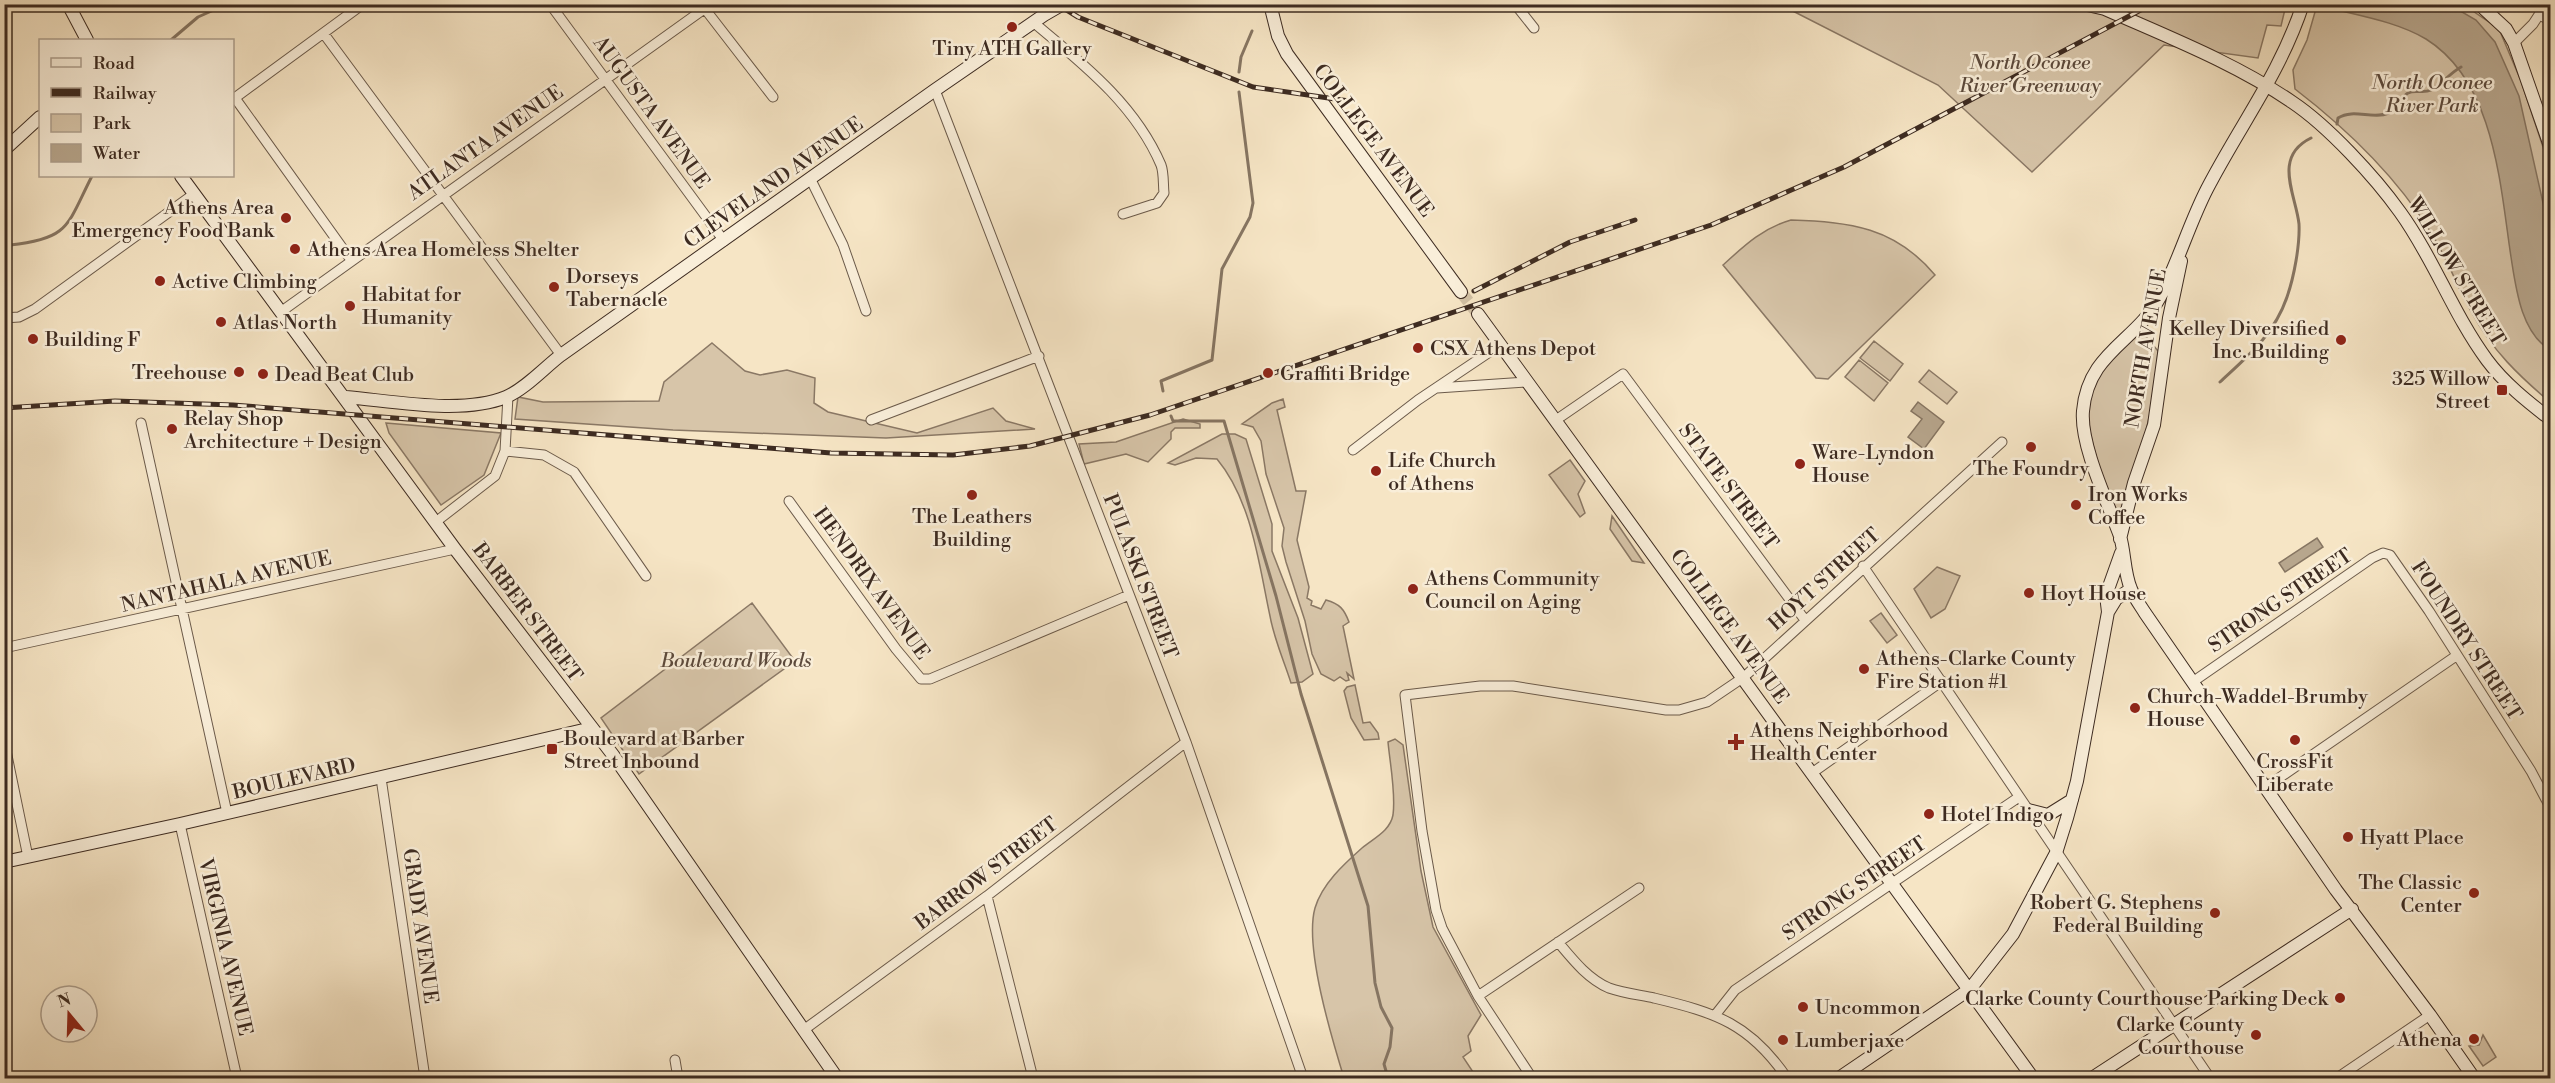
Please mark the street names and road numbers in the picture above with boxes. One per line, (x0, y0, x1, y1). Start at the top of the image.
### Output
street label: AUGUSTA AVENUE (586, 31, 715, 194)
street label: COLLEGE AVENUE (1307, 59, 1439, 222)
street label: ATLANTA AVENUE (402, 80, 569, 207)
street label: CLEVELAND AVENUE (679, 112, 868, 255)
street label: WILLOW STREET (2401, 192, 2510, 351)
street label: NORTH AVENUE (2120, 267, 2173, 430)
street label: STATE STREET (1672, 419, 1783, 555)
street label: PULASKI STREET (1097, 491, 1183, 662)
street label: HENDRIX AVENUE (807, 503, 934, 665)
street label: HOYT STREET (1764, 523, 1886, 637)
street label: BARBER STREET (466, 538, 587, 687)
street label: STRONG STREET (2204, 544, 2358, 659)
street label: COLLEGE AVENUE (1664, 545, 1793, 709)
street label: NANTAHALA AVENUE (119, 546, 334, 619)
street label: FOUNDRY STREET (2405, 556, 2527, 725)
street label: BOULEVARD (229, 753, 358, 806)
street label: BARROW STREET (910, 812, 1063, 937)
street label: STRONG STREET (1778, 832, 1932, 947)
street label: GRADY AVENUE (396, 847, 443, 1005)
street label: VIRGINIA AVENUE (192, 855, 257, 1038)

